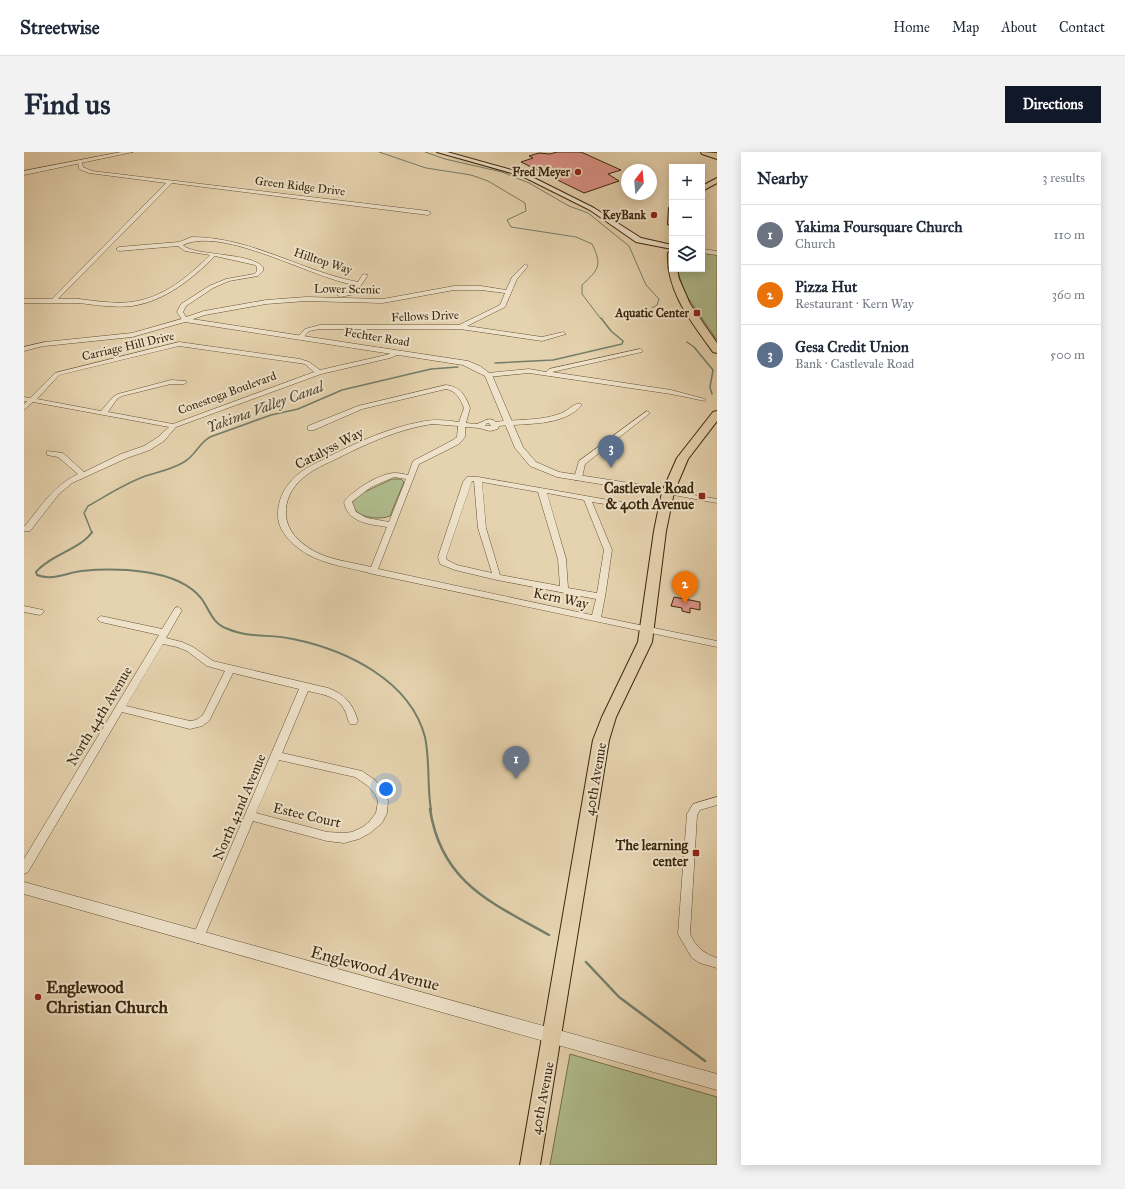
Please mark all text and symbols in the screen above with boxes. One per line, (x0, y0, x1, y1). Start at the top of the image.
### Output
text: Streetwise (20, 16, 100, 39)
text: Home (893, 19, 930, 36)
text: Map (952, 19, 979, 36)
text: About (1001, 19, 1037, 36)
text: Contact (1059, 19, 1105, 36)
button: Directions (1005, 86, 1101, 123)
text: Find us (24, 87, 110, 122)
north arrow (621, 164, 657, 200)
map controls (669, 164, 705, 272)
button: + (669, 164, 705, 200)
place label: Fred Meyer (512, 165, 570, 180)
marker: Fred Meyer (573, 167, 583, 177)
text: Nearby (757, 168, 808, 189)
text: 3 results (1042, 170, 1085, 186)
street label: Green Ridge Drive (254, 174, 346, 199)
button: − (669, 200, 705, 236)
place label: KeyBank (602, 208, 646, 223)
marker: KeyBank (649, 210, 659, 220)
text: Yakima Foursquare Church (795, 218, 963, 236)
text: 1 (767, 227, 773, 243)
text: 110 m (1053, 227, 1085, 243)
button: layers (669, 236, 705, 272)
text: Church (795, 236, 835, 252)
street label: Hilltop Way (292, 245, 354, 277)
text: Pizza Hut (795, 278, 857, 296)
street label: Lower Scenic (314, 281, 380, 297)
text: 2 (767, 287, 773, 303)
text: 360 m (1052, 287, 1085, 303)
text: Restaurant · Kern Way (795, 296, 914, 312)
place label: Aquatic Center (614, 306, 689, 321)
street label: Fellows Drive (391, 308, 459, 324)
marker: Aquatic Center (692, 308, 702, 318)
street label: Fechter Road (343, 325, 411, 349)
street label: Carriage Hill Drive (80, 329, 176, 364)
text: Gesa Credit Union (795, 338, 909, 356)
text: 3 (767, 347, 773, 363)
text: 500 m (1050, 347, 1085, 363)
text: Bank · Castlevale Road (795, 356, 914, 372)
street label: Conestoga Boulevard (176, 369, 278, 418)
water label: Yakima Valley Canal (204, 377, 328, 437)
street label: Catalyss Way (292, 424, 367, 473)
pin: 3 (598, 435, 624, 468)
place label: Castlevale Road & 40th Avenue (604, 480, 695, 514)
marker: Castlevale Road & 40th Avenue (697, 491, 707, 501)
pin: 2 (672, 571, 698, 604)
street label: Kern Way (532, 584, 591, 613)
street label: North 44th Avenue (63, 663, 136, 769)
street label: 40th Avenue (581, 741, 610, 817)
pin: 1 (503, 746, 529, 779)
street label: North 42nd Avenue (209, 751, 270, 863)
your location (376, 779, 396, 799)
street label: Estee Court (271, 799, 343, 832)
place label: The learning center (615, 837, 689, 870)
marker: The learning center (691, 848, 701, 858)
street label: Englewood Avenue (308, 941, 442, 996)
place label: Englewood Christian Church (46, 977, 168, 1018)
marker: Englewood Christian Church (33, 992, 43, 1002)
street label: 40th Avenue (527, 1060, 558, 1136)

